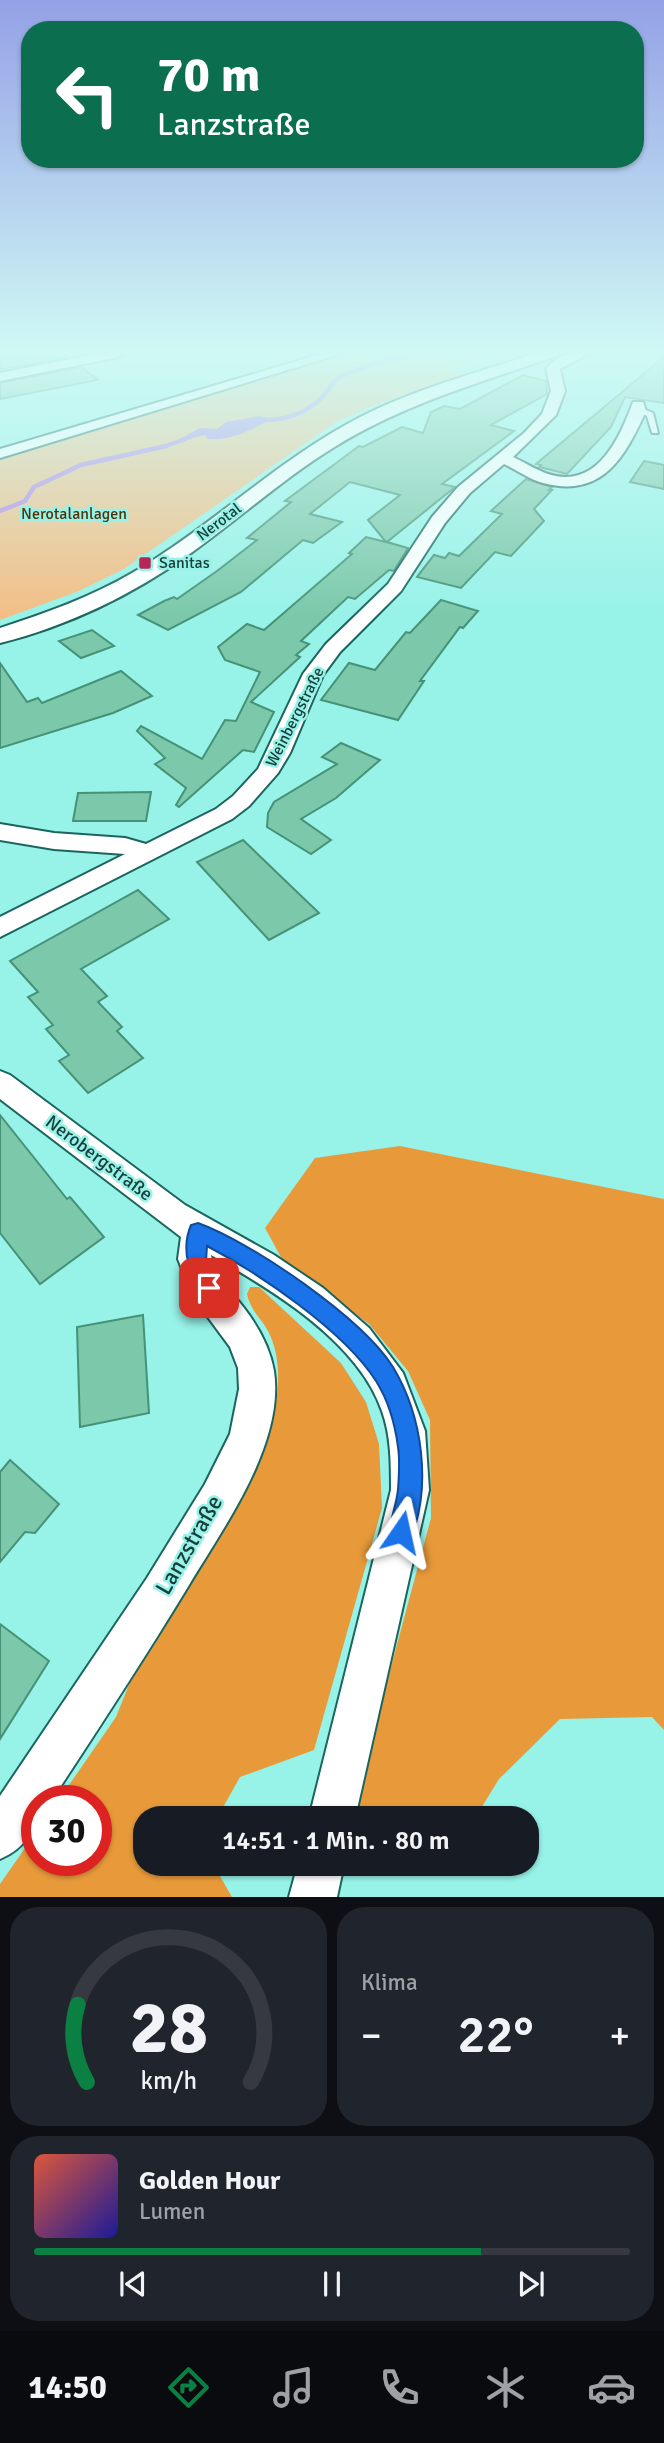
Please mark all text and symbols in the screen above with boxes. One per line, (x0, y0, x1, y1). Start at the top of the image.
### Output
text: 70 m (157, 45, 260, 105)
icon: left (42, 49, 133, 140)
text: Lanzstraße (157, 105, 310, 144)
street label: Nerotal (193, 498, 246, 545)
park label: Nerotalanlagen (21, 504, 127, 524)
place label: Sanitas (159, 553, 210, 573)
marker: Sanitas (137, 555, 153, 571)
street label: Weinbergstraße (261, 664, 329, 770)
street label: Nerobergstraße (41, 1110, 157, 1206)
pin (179, 1258, 239, 1318)
icon: arrive (190, 1269, 228, 1307)
street label: Lanzstraße (149, 1490, 229, 1600)
position arrow (364, 1495, 438, 1569)
speed limit sign: 30 (21, 1785, 112, 1876)
text: 14:51 · 1 Min. · 80 m (222, 1825, 450, 1857)
text: Klima (361, 1968, 418, 1997)
text: 28 (129, 1985, 208, 2074)
text: 22° (457, 2003, 534, 2067)
text: − (361, 2012, 382, 2059)
text: + (609, 2012, 630, 2059)
text: km/h (140, 2065, 197, 2096)
text: Golden Hour (139, 2165, 280, 2197)
text: Lumen (139, 2197, 205, 2226)
icon: previous (114, 2265, 152, 2303)
icon: pause (313, 2265, 351, 2303)
icon: next (512, 2265, 550, 2303)
icon: directions (164, 2363, 213, 2412)
icon: music (269, 2363, 318, 2412)
icon: phone (375, 2363, 424, 2412)
icon: climate (481, 2363, 530, 2412)
icon: car (587, 2363, 636, 2412)
text: 14:50 (28, 2368, 107, 2407)

